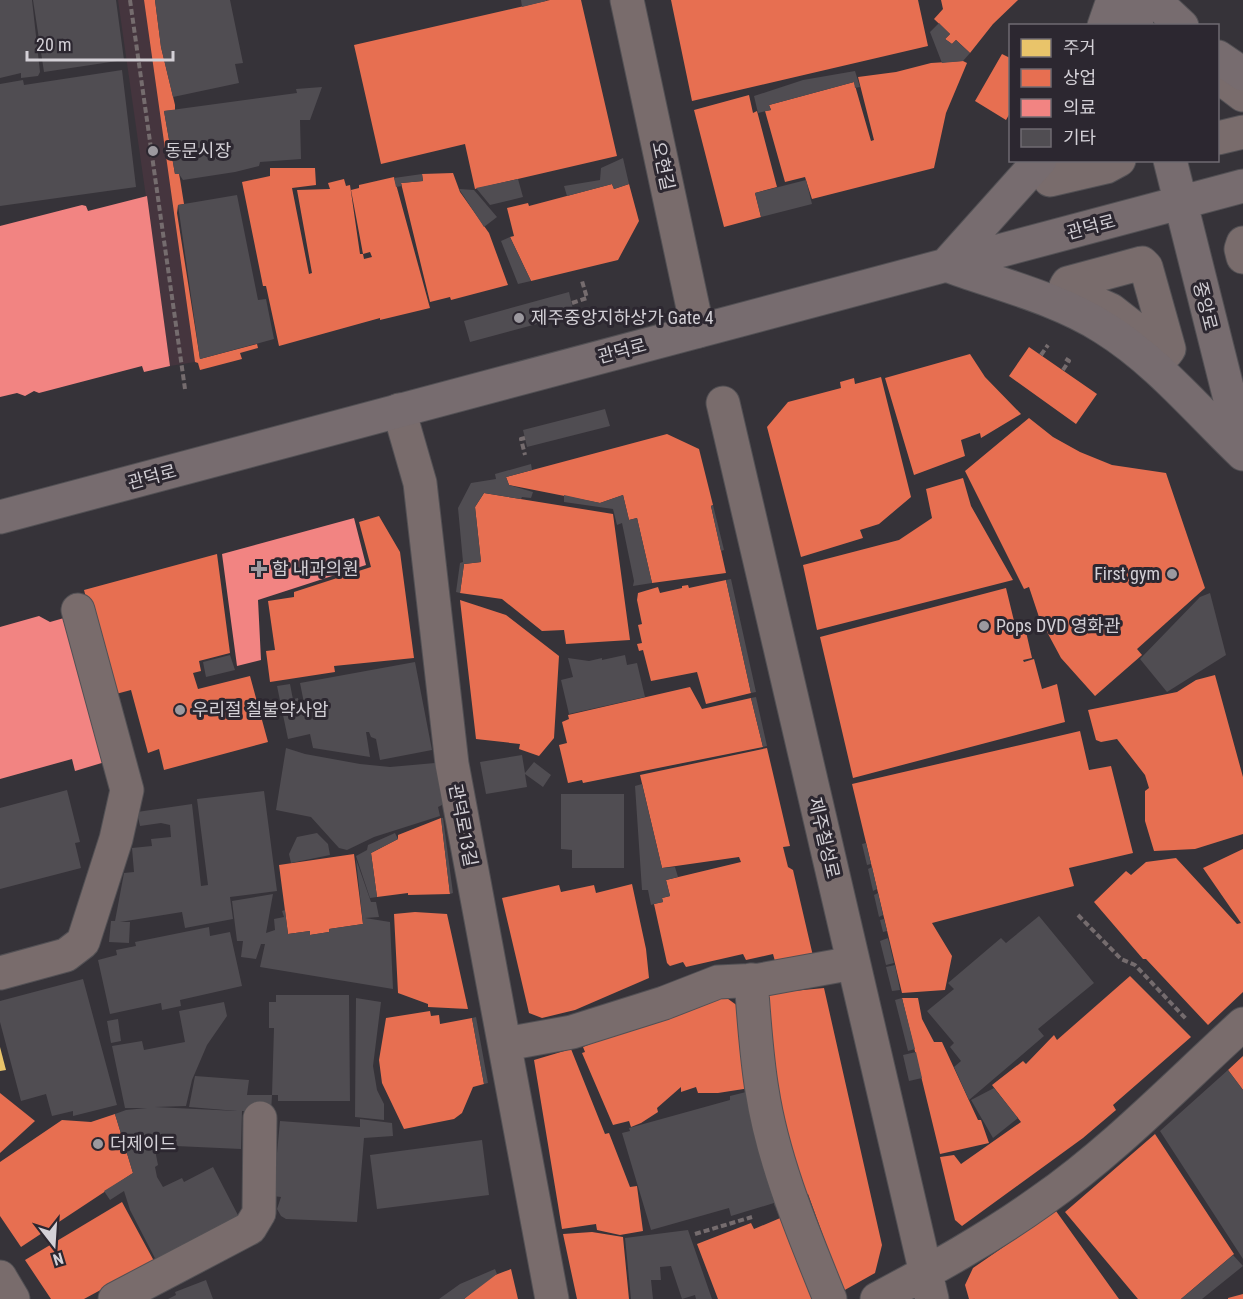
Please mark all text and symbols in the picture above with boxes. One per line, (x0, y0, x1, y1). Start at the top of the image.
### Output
scale bar (27, 24, 172, 62)
legend (1009, 24, 1219, 162)
text: 20 m (36, 34, 71, 55)
text: 주거 (1063, 37, 1096, 58)
text: 상업 (1063, 67, 1096, 88)
text: 의료 (1063, 97, 1096, 118)
text: 기타 (1063, 127, 1097, 148)
street label: 오현길 (648, 139, 679, 192)
place label: 동문시장 (165, 140, 231, 161)
marker: 동문시장 (146, 144, 160, 158)
street label: 관덕로 (1064, 210, 1118, 243)
street label: 중앙로 (1189, 279, 1222, 333)
place label: 제주중앙지하상가 Gate 4 (531, 307, 714, 328)
marker: 제주중앙지하상가 Gate 4 (512, 311, 526, 325)
street label: 관덕로 (595, 334, 649, 367)
street label: 관덕로 (125, 460, 179, 493)
place label: 함 내과의원 (272, 558, 359, 579)
marker: 함 내과의원 (250, 560, 268, 578)
place label: First gym (1094, 563, 1160, 584)
marker: First gym (1165, 567, 1179, 581)
place label: Pops DVD 영화관 (996, 615, 1121, 636)
marker: Pops DVD 영화관 (977, 619, 991, 633)
place label: 우리절 칠불약사암 (192, 699, 329, 720)
marker: 우리절 칠불약사암 (173, 703, 187, 717)
street label: 관덕로13길 (445, 782, 482, 868)
street label: 제주칠성로 (805, 795, 844, 881)
place label: 더제이드 (110, 1133, 176, 1154)
marker: 더제이드 (91, 1137, 105, 1151)
north arrow (24, 1215, 84, 1275)
text: N (51, 1248, 66, 1269)

